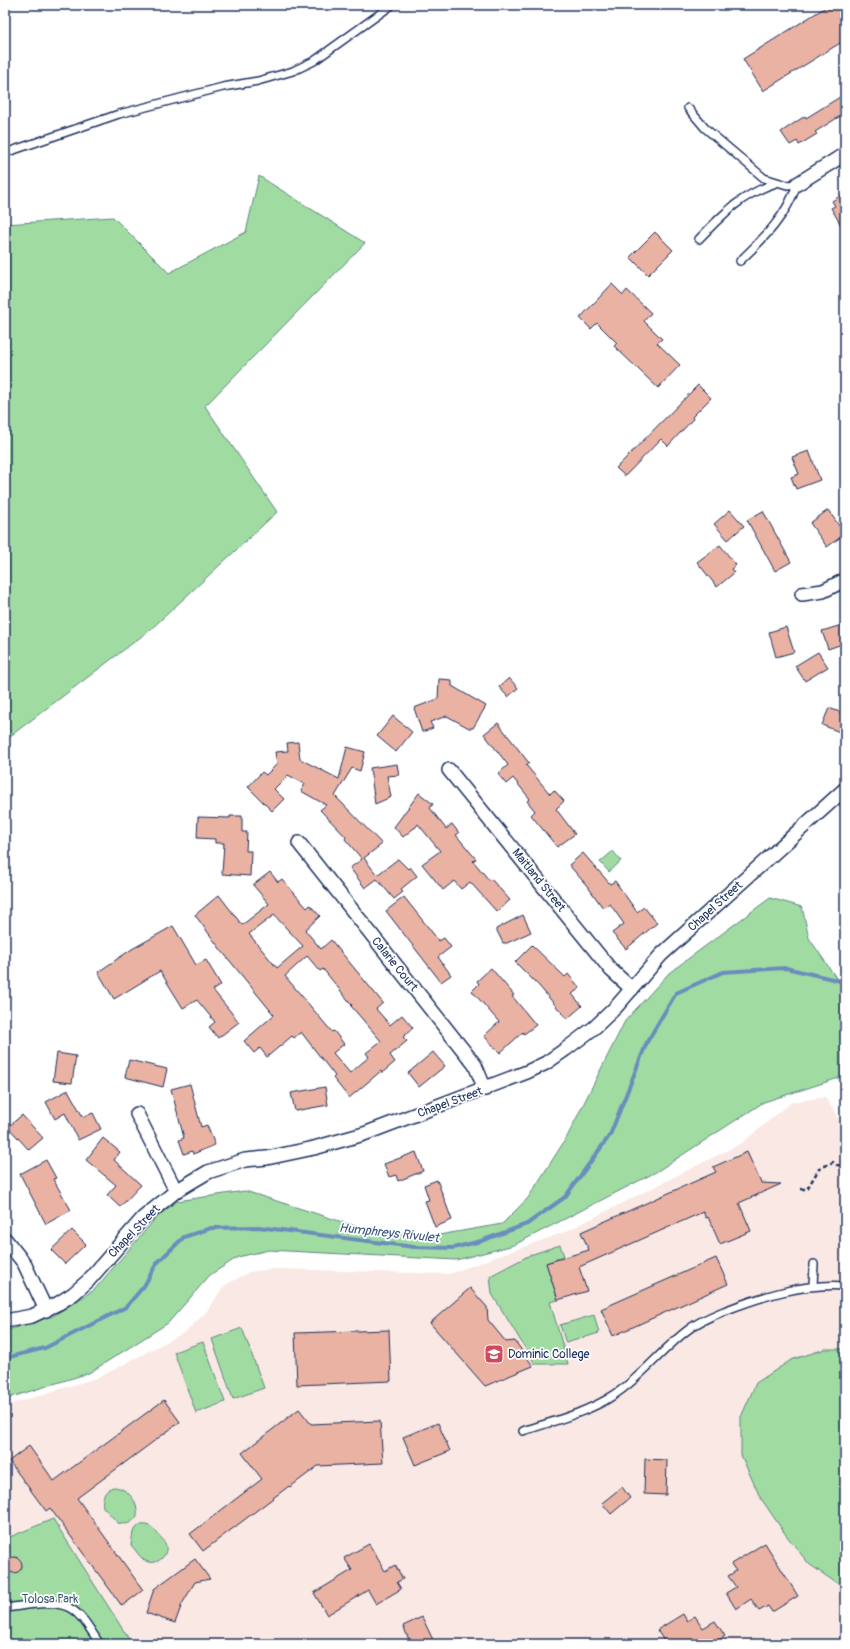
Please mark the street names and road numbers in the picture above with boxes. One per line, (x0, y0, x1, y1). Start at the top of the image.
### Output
street label: Maitland Street (509, 846, 569, 915)
street label: Chapel Street (685, 878, 746, 935)
street label: Calarie Court (368, 934, 421, 995)
street label: Chapel Street (416, 1084, 485, 1121)
street label: Chapel Street (105, 1201, 164, 1261)

